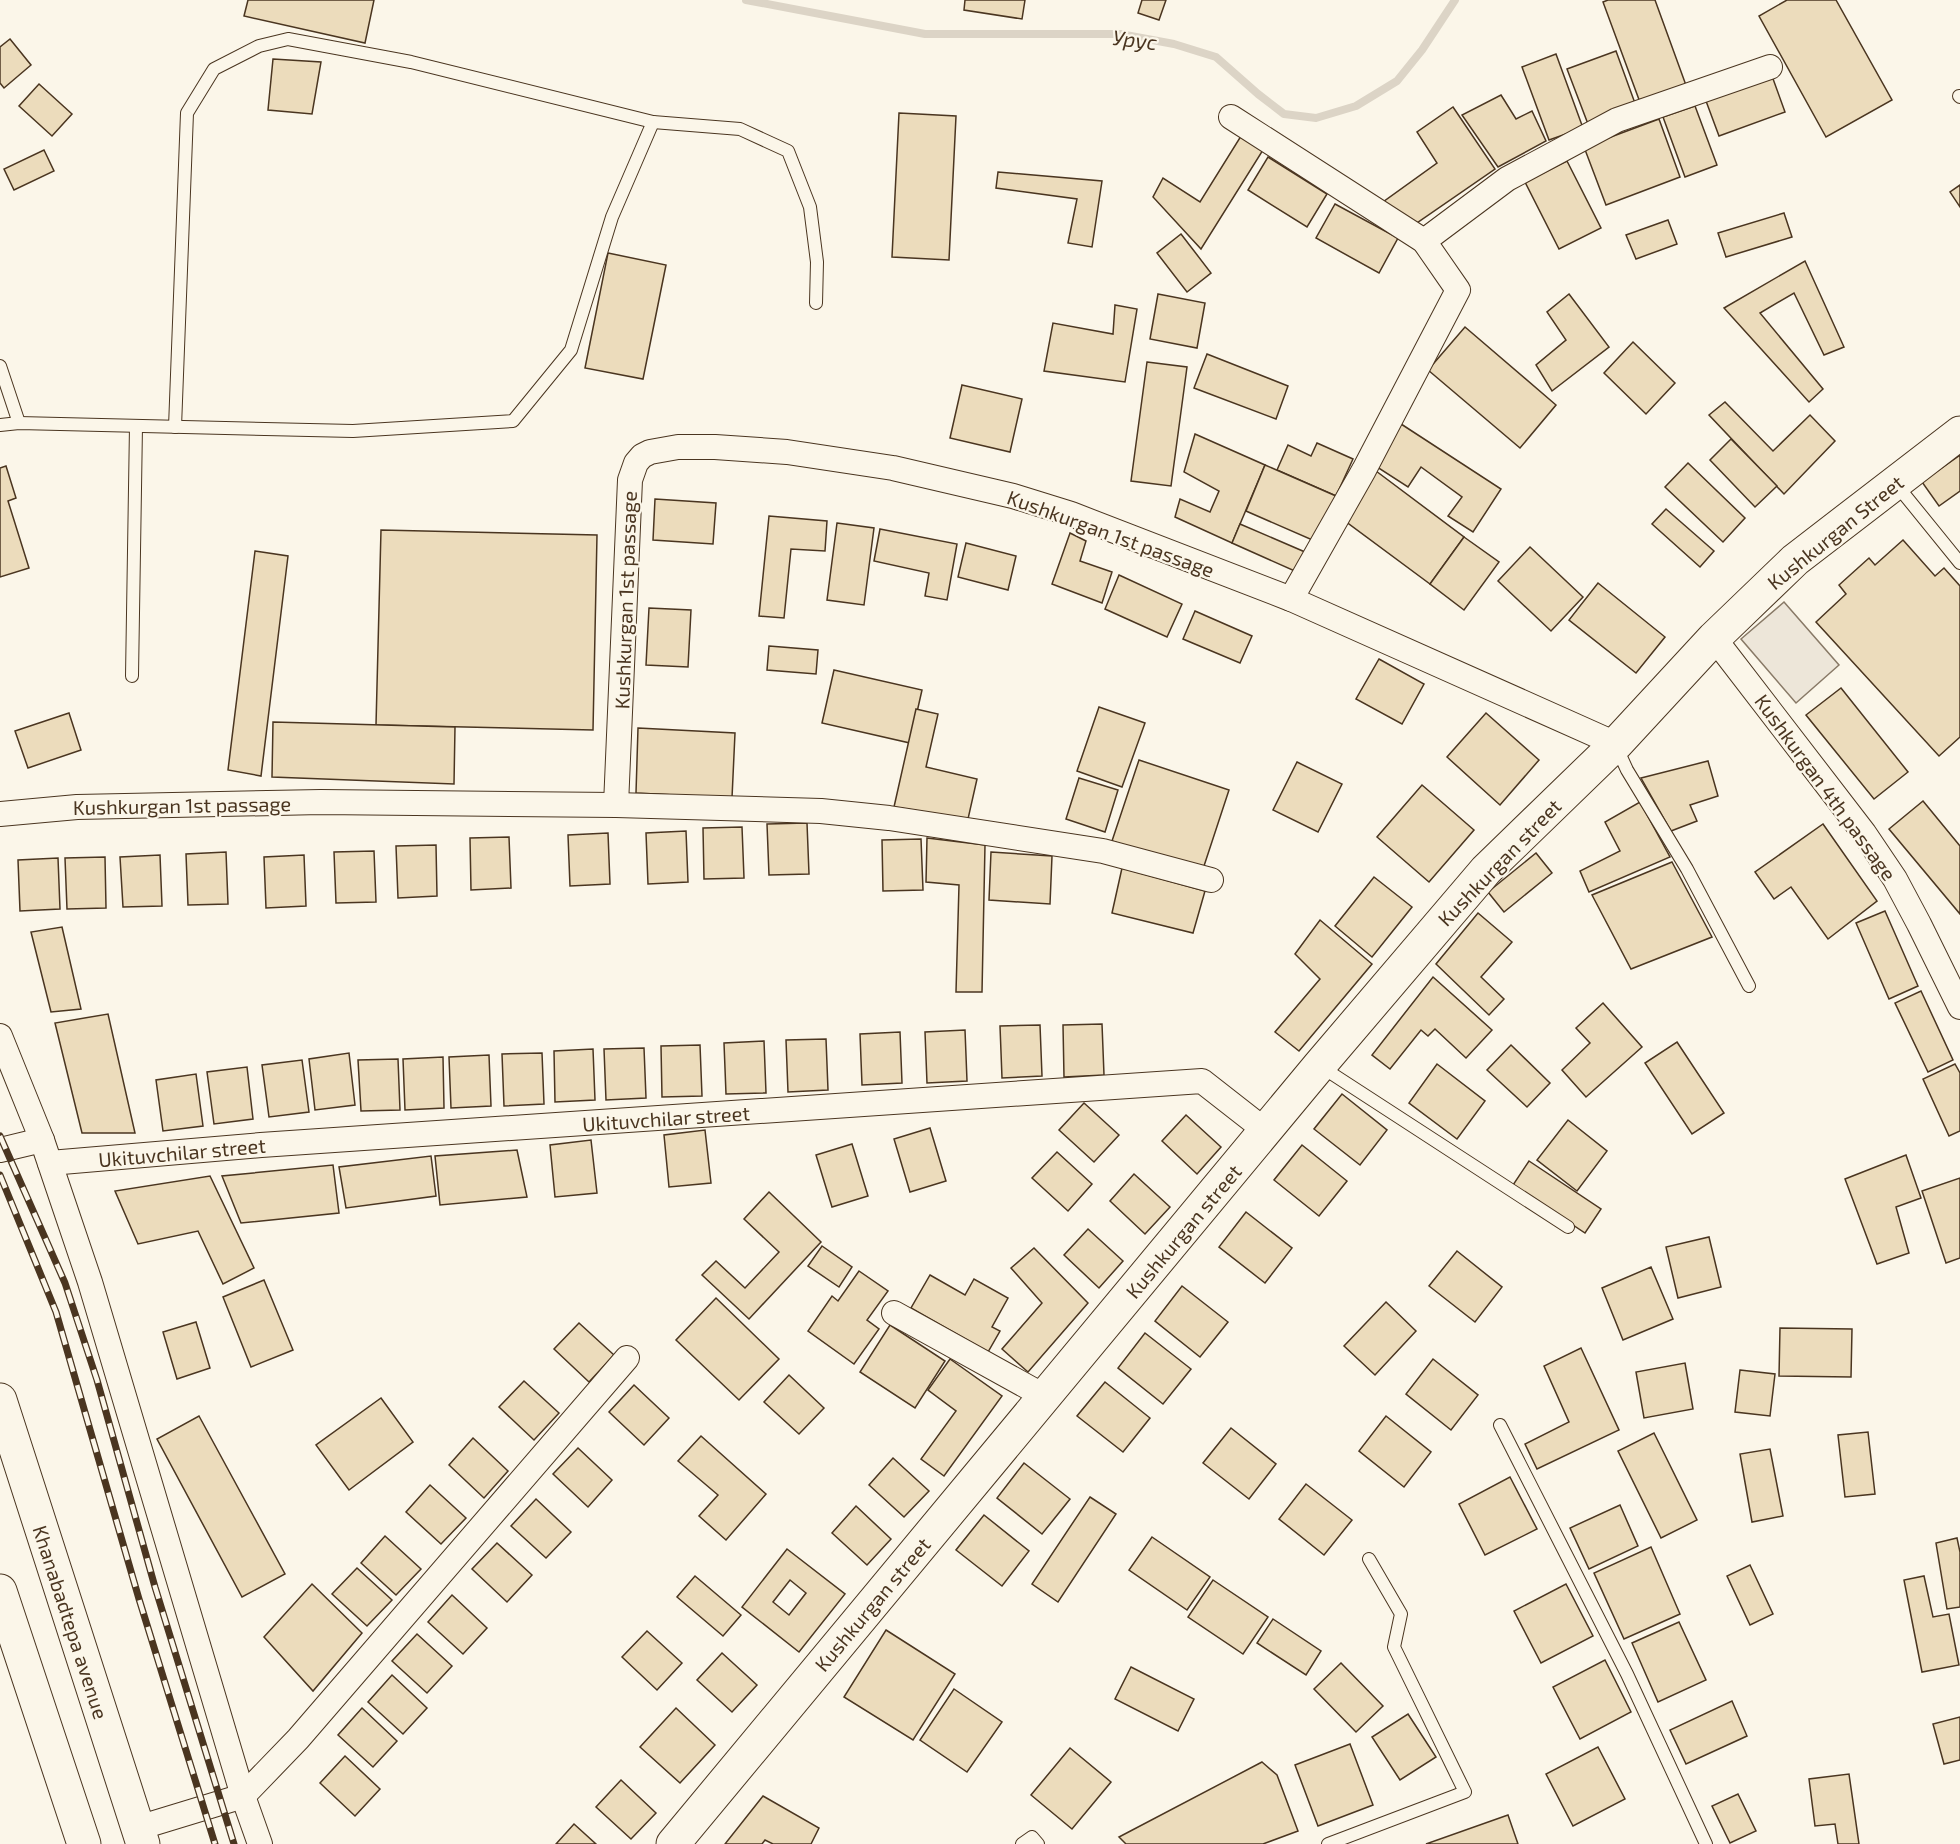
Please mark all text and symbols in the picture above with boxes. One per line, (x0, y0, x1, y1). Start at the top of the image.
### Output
water label: Урус (1111, 24, 1159, 54)
street label: Kushkurgan Street (1762, 470, 1908, 594)
street label: Kushkurgan 1st passage (1004, 484, 1218, 582)
street label: Kushkurgan 1st passage (609, 490, 641, 710)
street label: Kushkurgan 4th passage (1750, 689, 1902, 885)
street label: Kushkurgan 1st passage (73, 791, 291, 819)
street label: Kushkurgan street (1432, 793, 1566, 930)
street label: Ukituvchilar street (581, 1100, 751, 1136)
street label: Ukituvchilar street (97, 1133, 267, 1171)
street label: Kushkurgan street (1120, 1159, 1246, 1303)
street label: Khanabadtepa avenue (28, 1522, 114, 1722)
street label: Kushkurgan street (809, 1532, 935, 1676)

